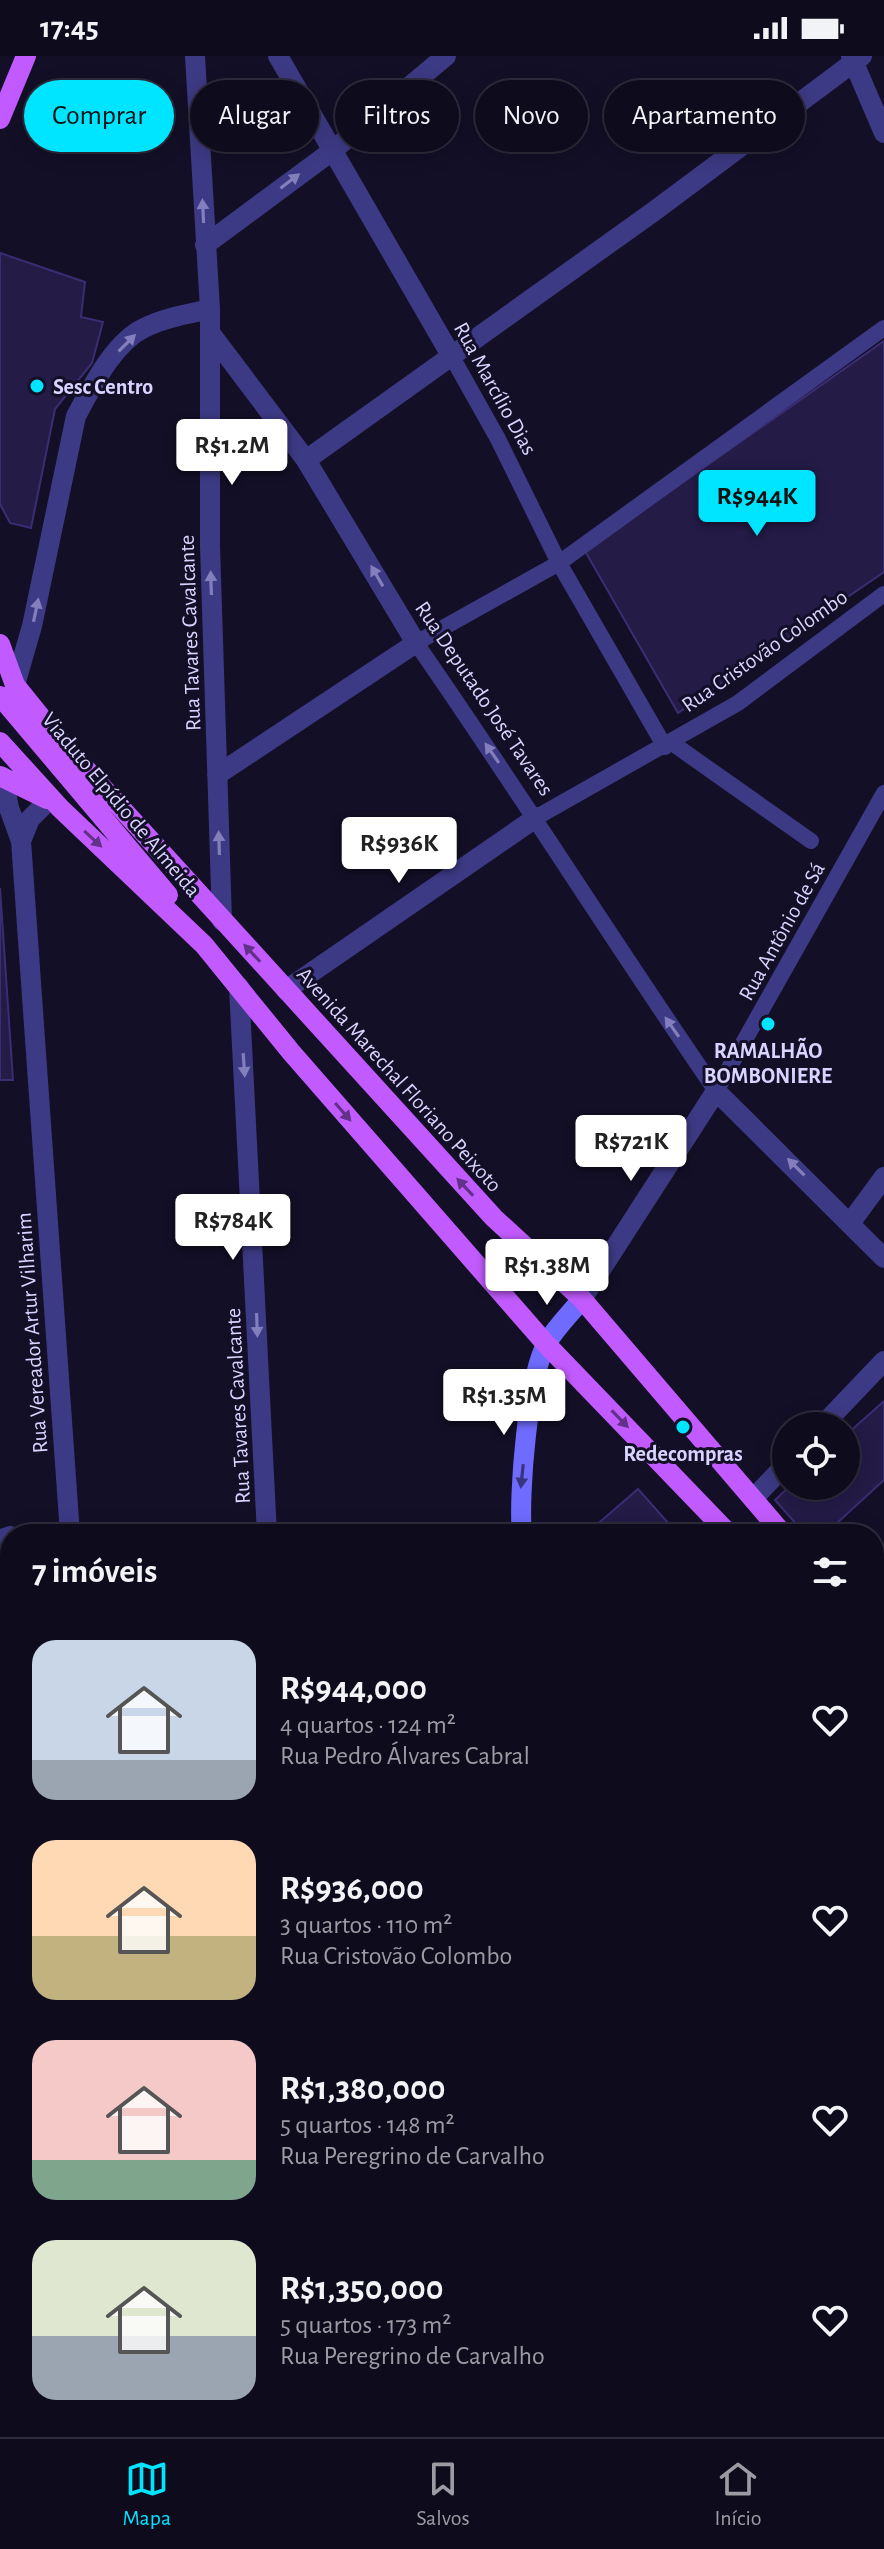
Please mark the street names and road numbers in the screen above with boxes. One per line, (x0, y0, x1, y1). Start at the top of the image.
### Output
street label: Rua Marcílio Dias (450, 319, 541, 458)
street label: Rua Tavares Cavalcante (176, 535, 204, 731)
street label: Rua Cristovão Colombo (678, 585, 851, 716)
street label: Rua Deputado José Tavares (411, 597, 557, 800)
street label: Viaduto Elpídio de Almeida (38, 708, 205, 901)
street label: Rua Antônio de Sá (735, 859, 829, 1004)
street label: Avenida Marechal Floriano Peixoto (293, 963, 506, 1196)
street label: Rua Vereador Artur Vilharim (13, 1212, 51, 1454)
street label: Rua Tavares Cavalcante (222, 1307, 254, 1504)

